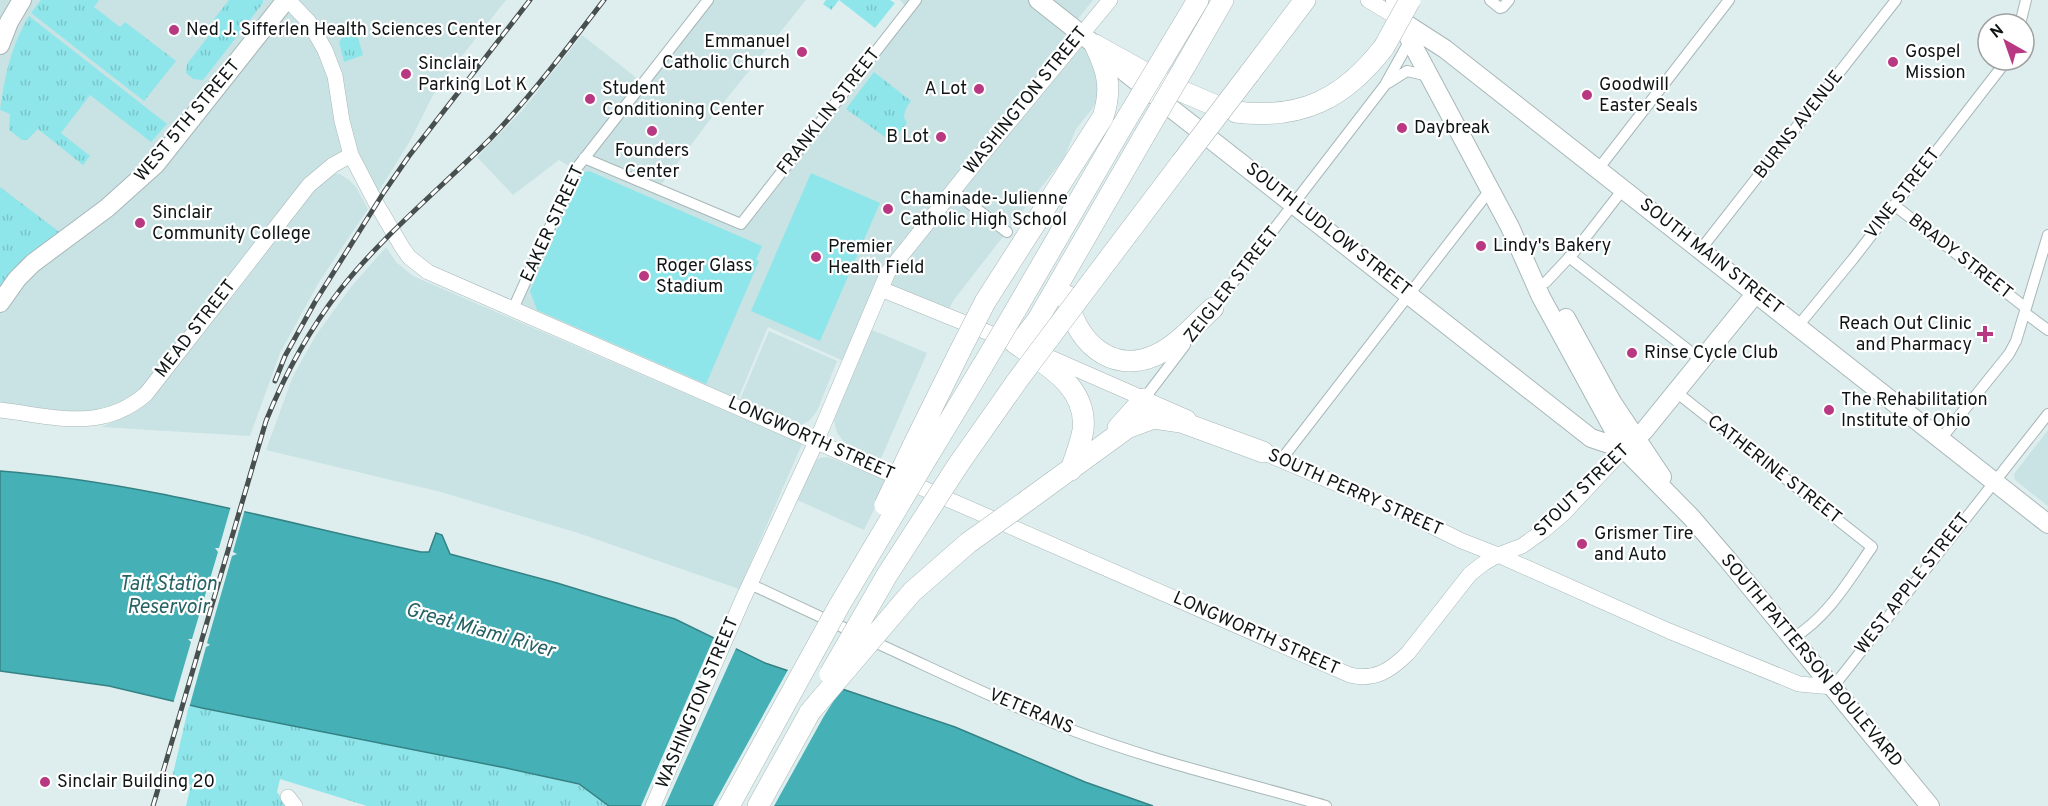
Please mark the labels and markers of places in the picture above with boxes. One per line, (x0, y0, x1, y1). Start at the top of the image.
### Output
place label: Ned J. Sifferlen Health Sciences Center (186, 19, 502, 42)
marker: Ned J. Sifferlen Health Sciences Center (167, 23, 181, 37)
place label: Emmanuel Catholic Church (662, 31, 790, 75)
place label: Gospel Mission (1905, 41, 1966, 85)
marker: Emmanuel Catholic Church (795, 45, 809, 59)
place label: Sinclair Parking Lot K (418, 53, 527, 97)
marker: Gospel Mission (1886, 55, 1900, 69)
marker: Sinclair Parking Lot K (399, 67, 413, 81)
place label: Goodwill Easter Seals (1599, 74, 1698, 118)
place label: Student Conditioning Center (602, 78, 764, 122)
place label: A Lot (925, 78, 967, 101)
marker: A Lot (972, 82, 986, 96)
marker: Goodwill Easter Seals (1580, 88, 1594, 102)
marker: Student Conditioning Center (583, 92, 597, 106)
place label: Daybreak (1414, 117, 1490, 140)
marker: Daybreak (1395, 121, 1409, 135)
marker: Founders Center (645, 124, 659, 138)
place label: B Lot (886, 126, 929, 149)
marker: B Lot (934, 130, 948, 144)
place label: Founders Center (615, 140, 689, 184)
place label: Chaminade-Julienne Catholic High School (900, 188, 1068, 232)
place label: Sinclair Community College (152, 202, 311, 246)
marker: Chaminade-Julienne Catholic High School (881, 202, 895, 216)
marker: Sinclair Community College (133, 216, 147, 230)
place label: Lindy's Bakery (1493, 235, 1611, 258)
place label: Premier Health Field (828, 236, 924, 280)
marker: Lindy's Bakery (1474, 239, 1488, 253)
marker: Premier Health Field (809, 250, 823, 264)
place label: Roger Glass Stadium (656, 255, 752, 299)
marker: Roger Glass Stadium (637, 269, 651, 283)
place label: Reach Out Clinic and Pharmacy (1839, 313, 1972, 357)
marker: Reach Out Clinic and Pharmacy (1976, 325, 1994, 343)
place label: Rinse Cycle Club (1644, 342, 1778, 365)
marker: Rinse Cycle Club (1625, 346, 1639, 360)
place label: The Rehabilitation Institute of Ohio (1841, 389, 1988, 433)
marker: The Rehabilitation Institute of Ohio (1822, 403, 1836, 417)
place label: Grismer Tire and Auto (1594, 523, 1694, 567)
marker: Grismer Tire and Auto (1575, 537, 1589, 551)
place label: Sinclair Building 20 (57, 771, 215, 794)
marker: Sinclair Building 20 (38, 775, 52, 789)

